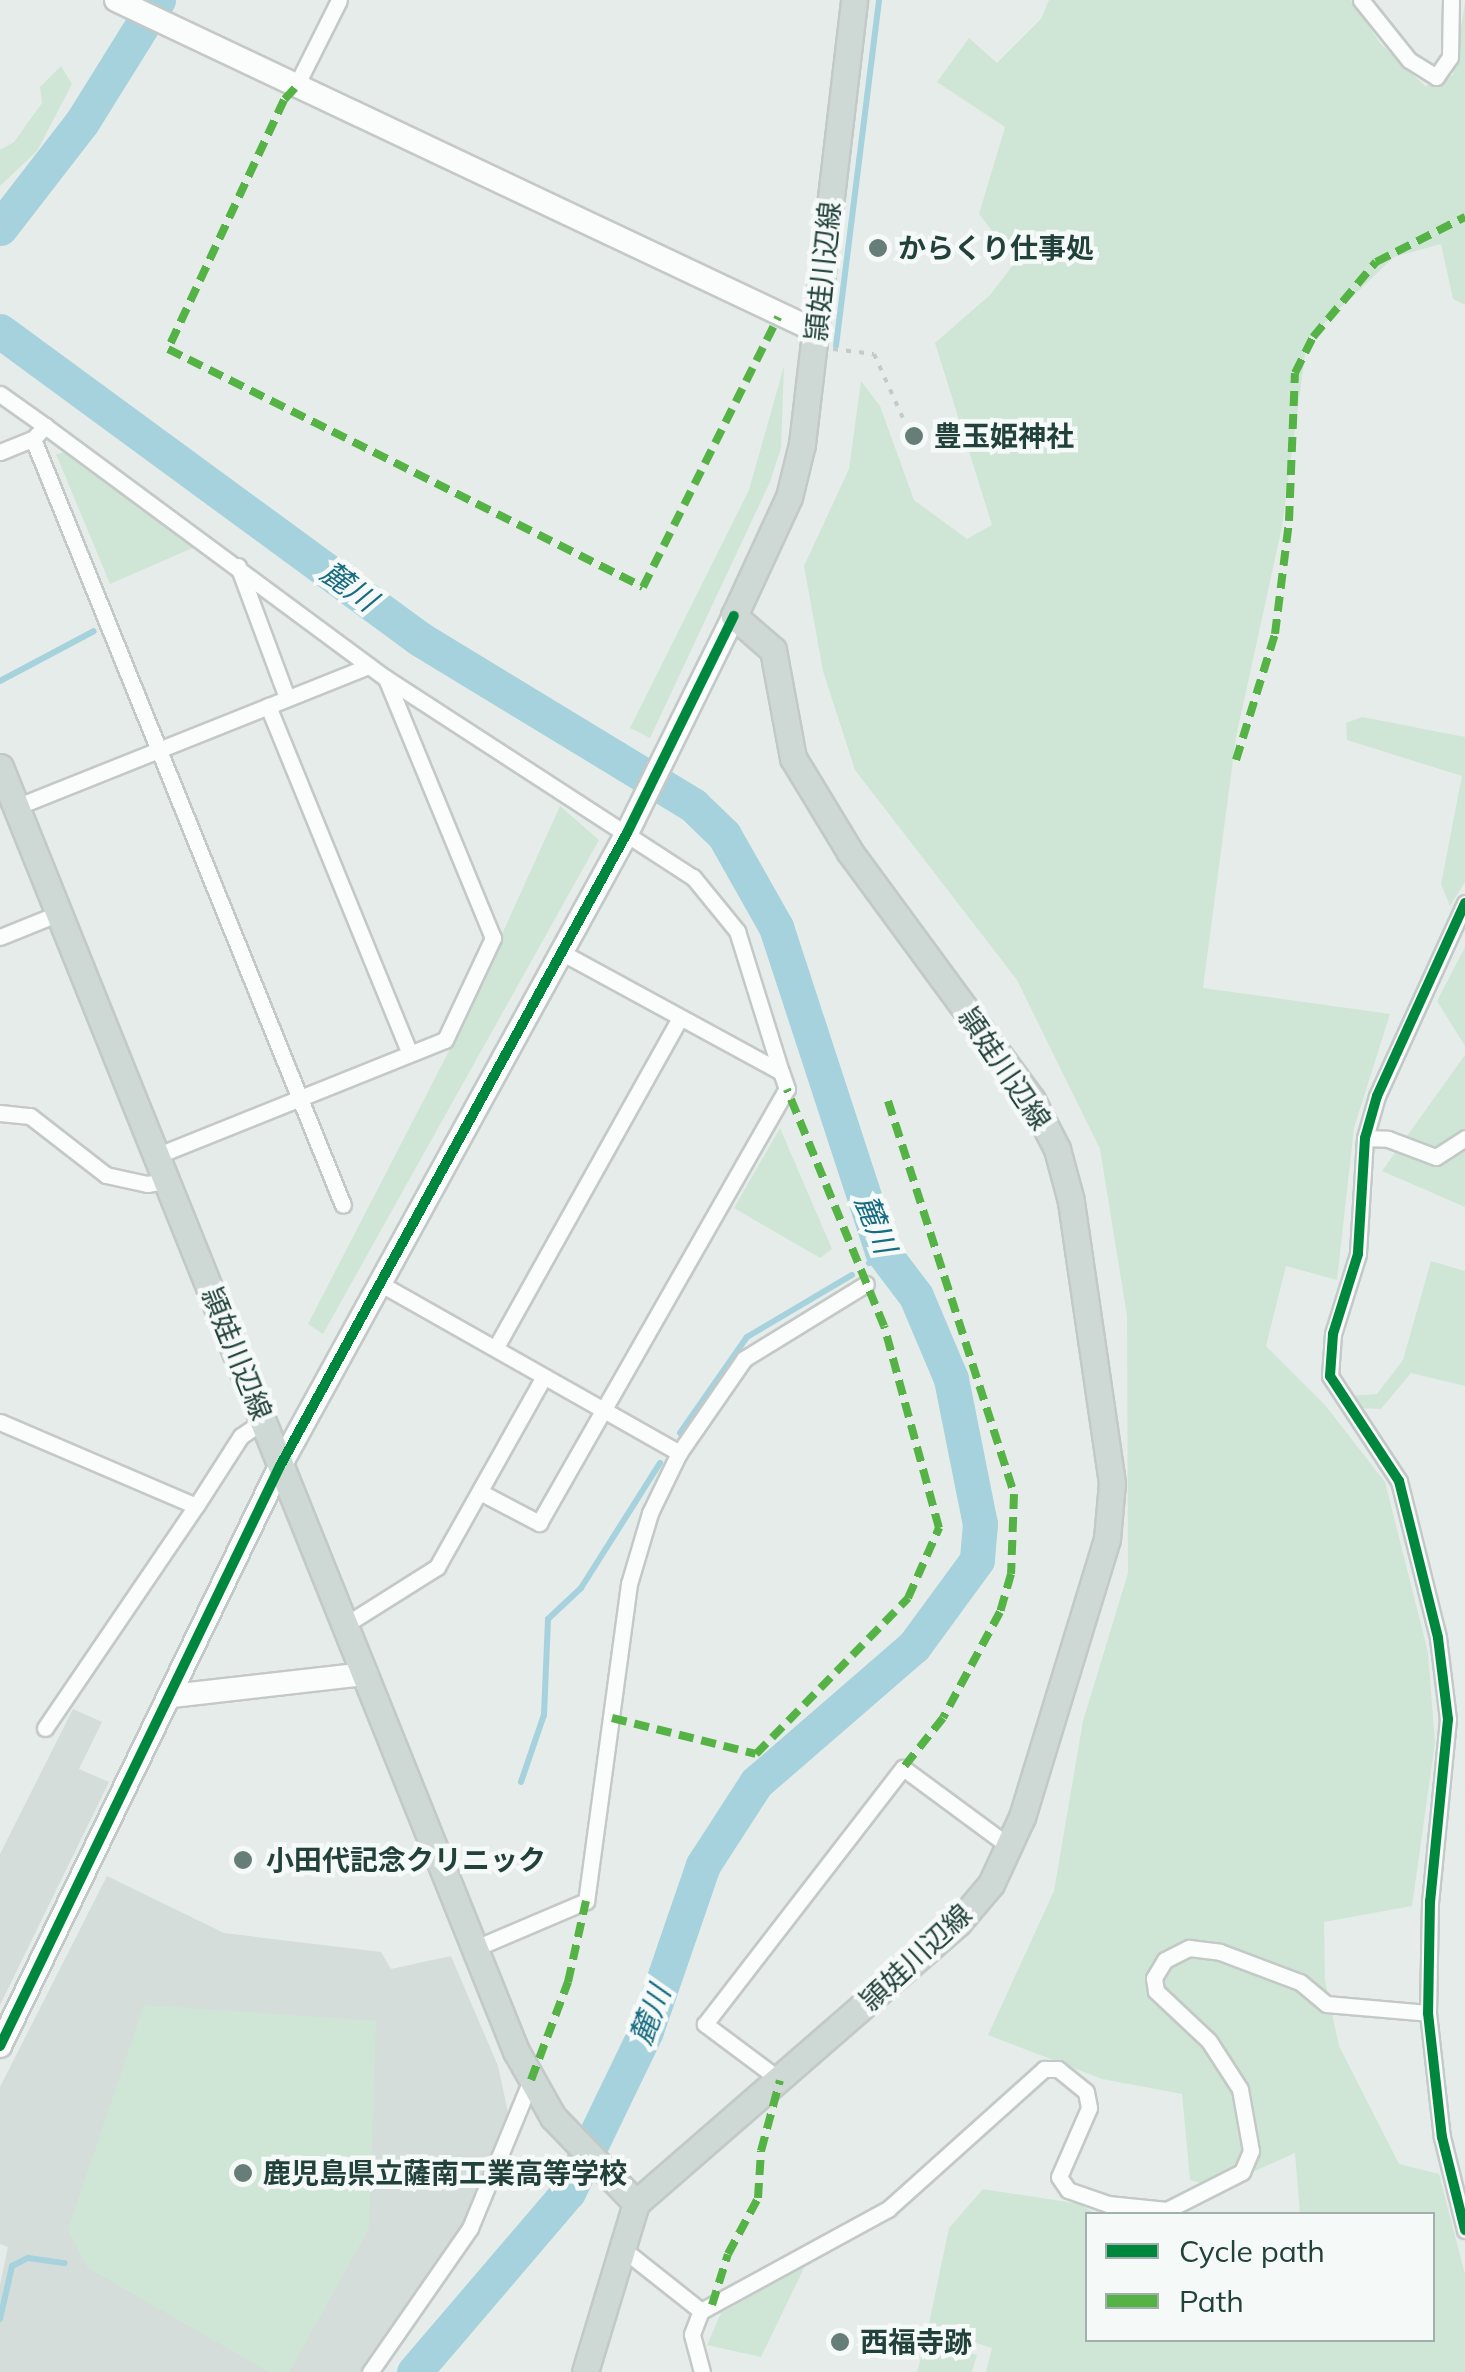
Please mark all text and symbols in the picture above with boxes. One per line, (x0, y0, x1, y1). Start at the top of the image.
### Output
street label: 頴娃川辺線 (799, 200, 847, 342)
place label: からくり仕事処 (898, 231, 1094, 265)
marker: からくり仕事処 (867, 237, 889, 259)
place label: 豊玉姫神社 (934, 419, 1074, 453)
marker: 豊玉姫神社 (903, 425, 925, 447)
water label: 麓川 (314, 554, 384, 618)
street label: 頴娃川辺線 (952, 1002, 1058, 1136)
water label: 麓川 (848, 1189, 904, 1259)
street label: 頴娃川辺線 (195, 1283, 279, 1425)
place label: 小田代記念クリニック (266, 1843, 546, 1877)
marker: 小田代記念クリニック (230, 1847, 256, 1873)
street label: 頴娃川辺線 (853, 1897, 979, 2017)
water label: 麓川 (622, 1981, 678, 2049)
place label: 鹿児島県立薩南工業高等学校 (263, 2156, 627, 2190)
marker: 鹿児島県立薩南工業高等学校 (232, 2162, 254, 2184)
legend (1085, 2212, 1435, 2342)
text: Cycle path (1179, 2232, 1325, 2270)
text: Path (1179, 2282, 1244, 2320)
place label: 西福寺跡 (860, 2325, 972, 2359)
marker: 西福寺跡 (829, 2331, 851, 2353)

